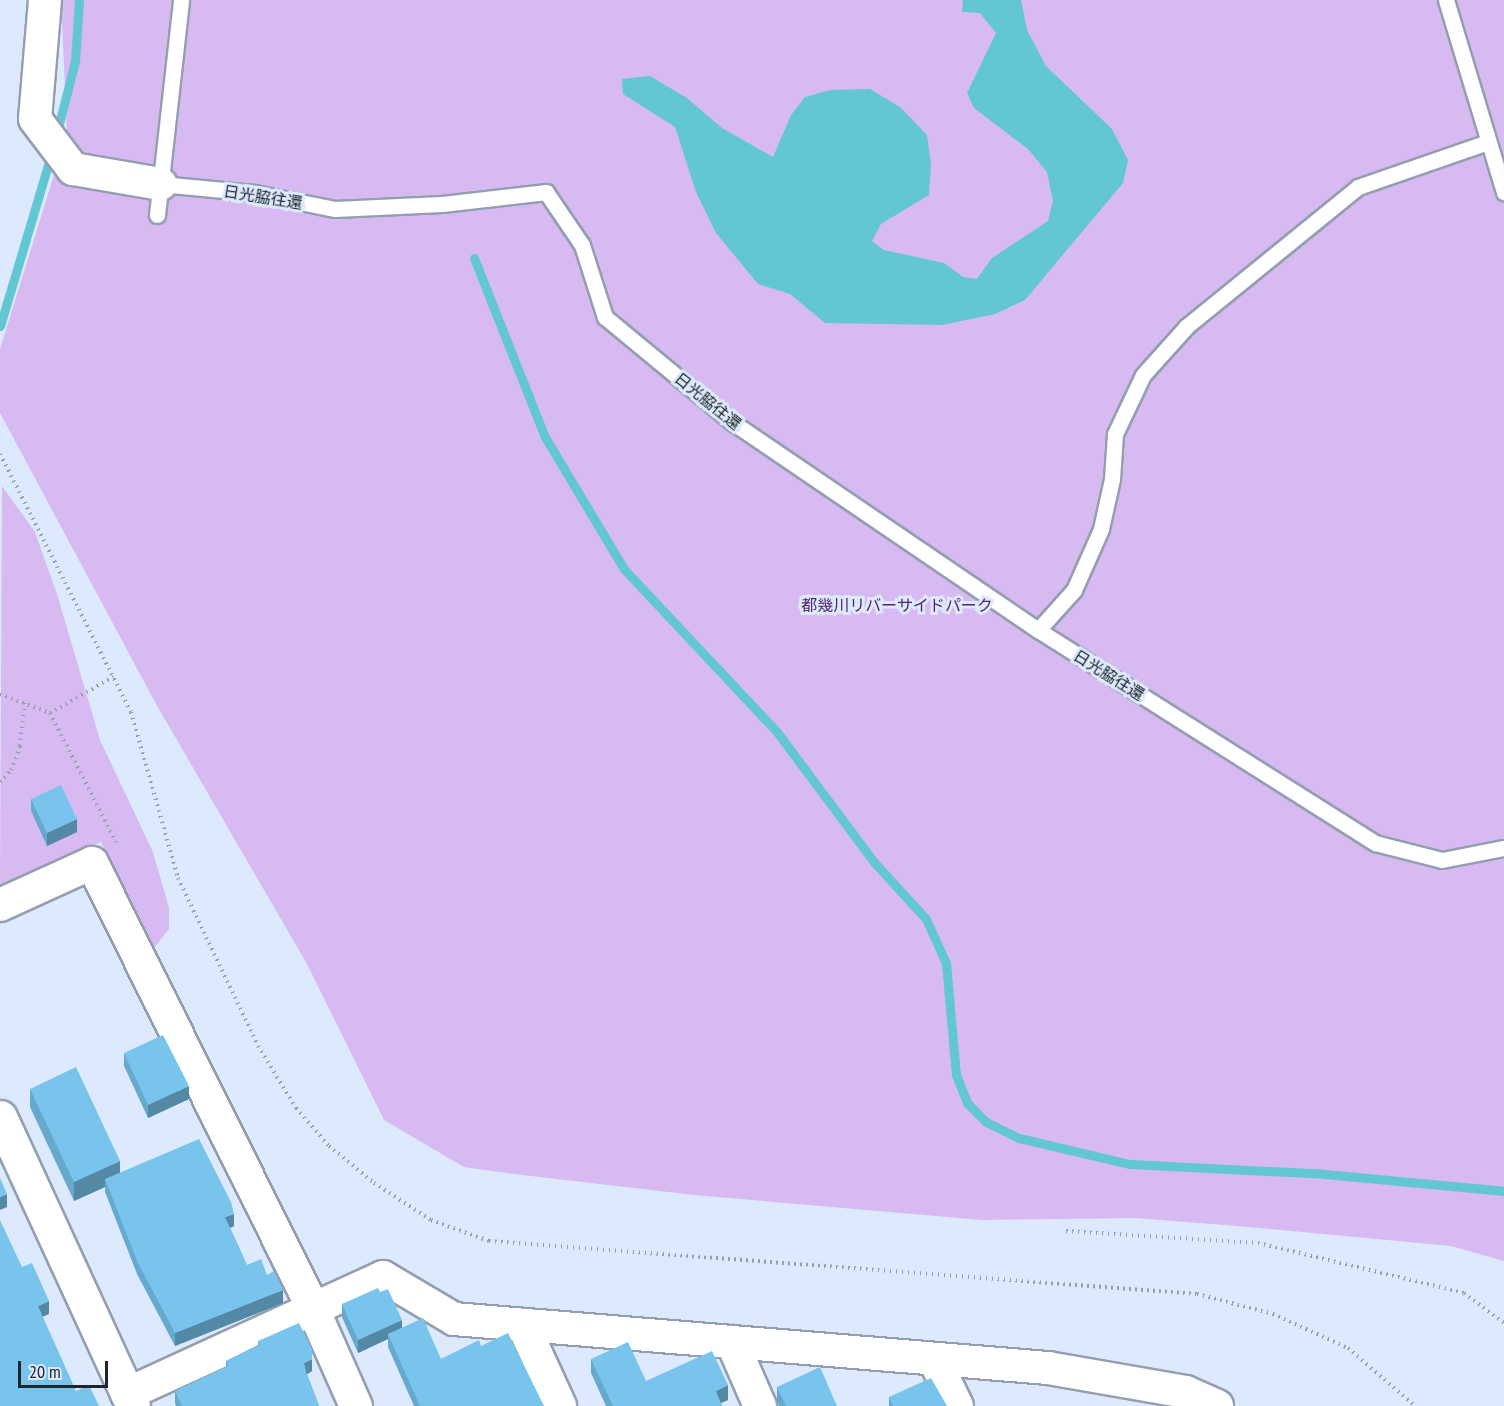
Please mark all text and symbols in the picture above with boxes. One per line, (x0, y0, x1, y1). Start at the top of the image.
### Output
street label: 日光脇往還 (222, 181, 304, 213)
street label: 日光脇往還 (671, 368, 745, 434)
park label: 都幾川リバーサイドパーク (801, 595, 993, 615)
street label: 日光脇往還 (1070, 646, 1148, 704)
scale bar (21, 1349, 111, 1387)
text: 20 m (29, 1360, 61, 1383)

